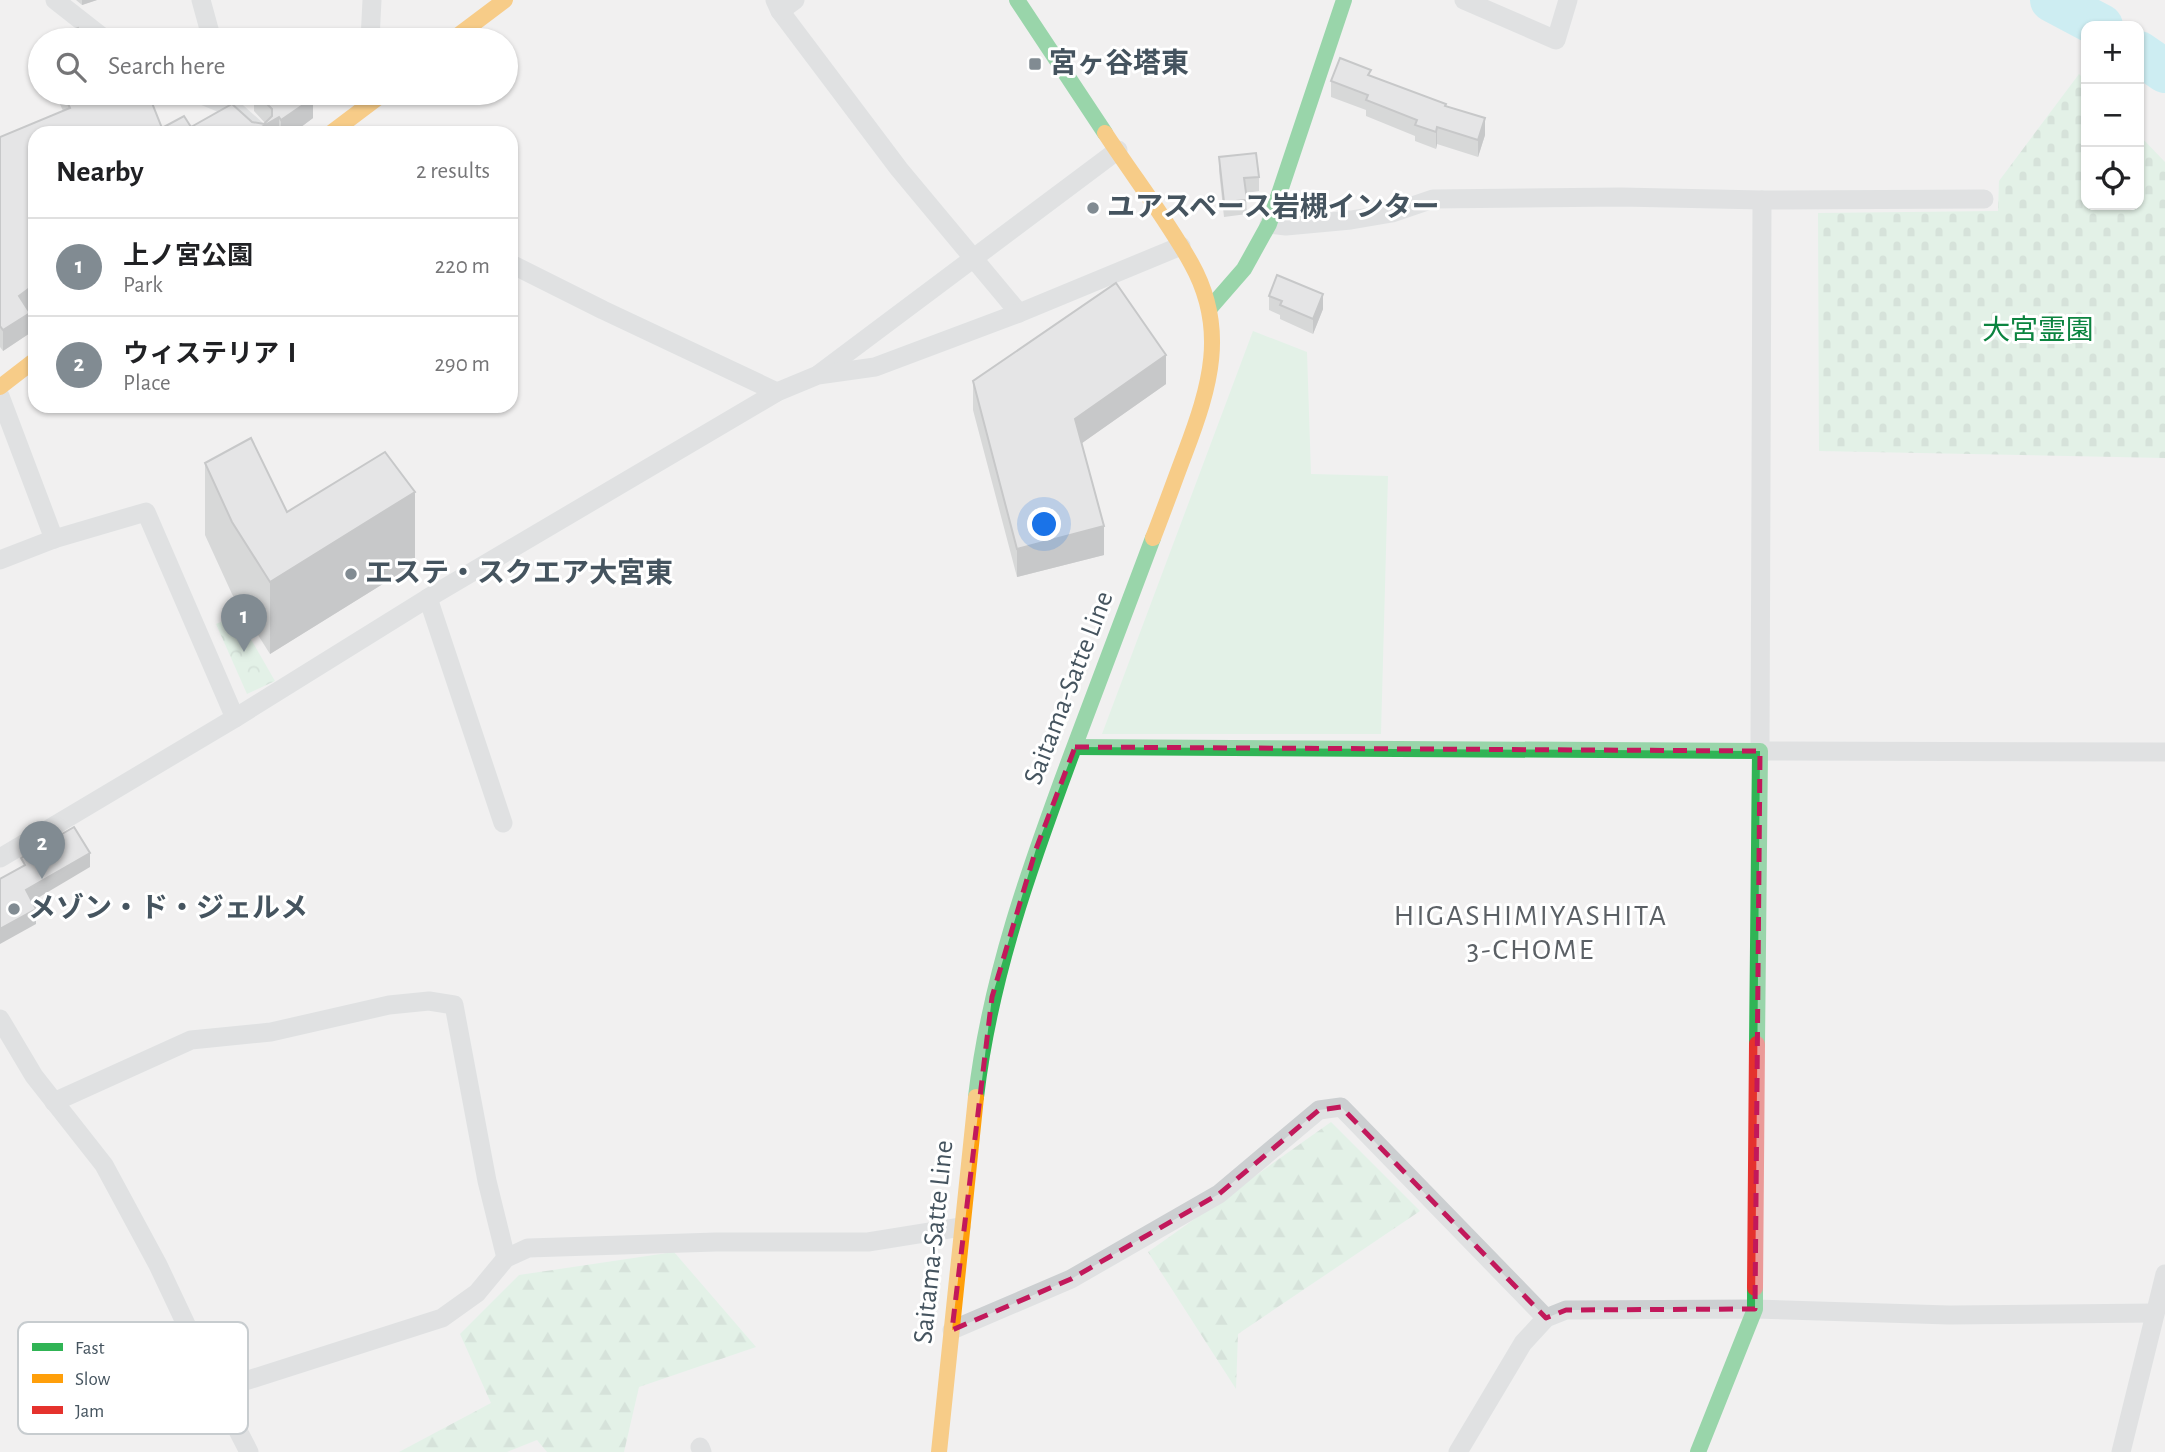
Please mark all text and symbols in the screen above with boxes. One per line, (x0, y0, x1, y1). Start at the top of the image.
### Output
map controls (2081, 21, 2144, 210)
button: + (2081, 21, 2144, 84)
search box (28, 28, 518, 105)
icon: search (52, 48, 90, 86)
place label: 宮ヶ谷塔東 (1049, 48, 1189, 78)
text: Search here (108, 53, 226, 79)
marker: 宮ヶ谷塔東 (1027, 56, 1043, 72)
button: − (2081, 84, 2144, 147)
button: locate (2081, 147, 2144, 210)
text: Nearby (56, 157, 144, 187)
text: 2 results (416, 160, 490, 183)
place label: ユアスペース岩槻インター (1107, 192, 1440, 222)
marker: ユアスペース岩槻インター (1085, 200, 1101, 216)
text: 上ノ宮公園 (123, 243, 253, 269)
text: 1 (75, 255, 83, 278)
text: 220 m (435, 255, 490, 278)
text: Park (123, 274, 163, 297)
park label: 大宮霊園 (1982, 315, 2094, 345)
text: ウィステリアⅠ (123, 341, 305, 367)
text: 2 (74, 353, 84, 376)
text: 290 m (434, 353, 490, 376)
text: Place (123, 372, 171, 395)
your location (1027, 507, 1061, 541)
place label: エステ・スクエア大宮東 (365, 558, 673, 588)
marker: エステ・スクエア大宮東 (343, 566, 359, 582)
street label: Saitama-Satte Line (1019, 588, 1119, 788)
pin: 1 (221, 594, 267, 652)
pin: 2 (19, 821, 65, 879)
place label: メゾン・ド・ジェルメ (28, 892, 308, 923)
marker: メゾン・ド・ジェルメ (6, 901, 22, 917)
district label: HIGASHIMIYASHITA 3-CHOME (1394, 901, 1668, 965)
street label: Saitama-Satte Line (909, 1139, 959, 1345)
legend (18, 1322, 248, 1434)
text: Fast (75, 1339, 105, 1358)
text: Slow (75, 1370, 111, 1389)
text: Jam (75, 1402, 104, 1421)

